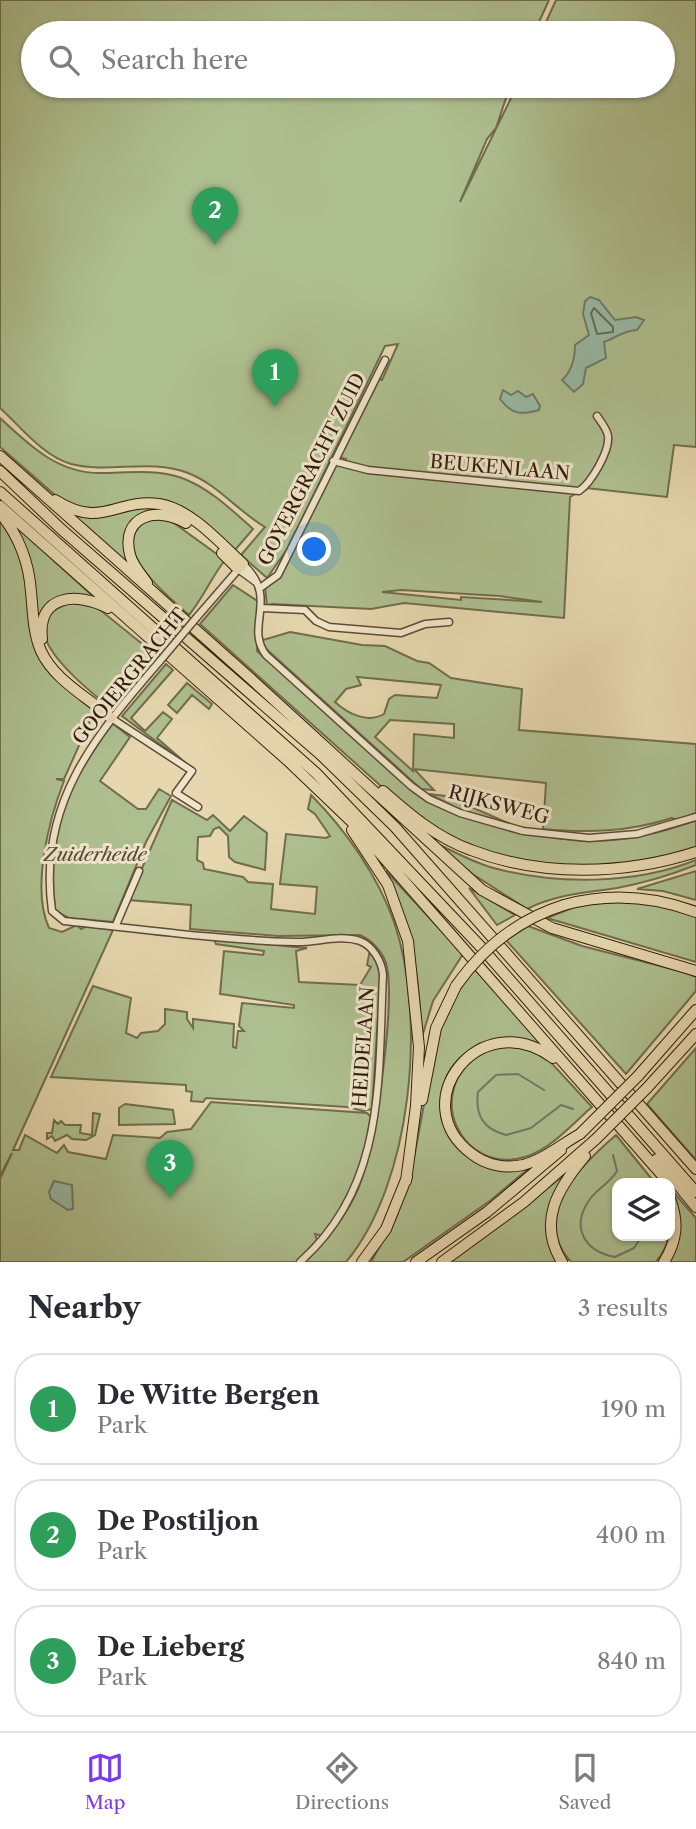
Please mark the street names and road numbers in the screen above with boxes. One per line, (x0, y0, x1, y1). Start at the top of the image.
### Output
street label: GOYERGRACHT ZUID (253, 369, 370, 569)
street label: BEUKENLAAN (429, 450, 571, 485)
street label: GOOIERGRACHT (67, 603, 192, 749)
street label: RIJKSWEG (446, 780, 552, 829)
street label: HEIDELAAN (348, 986, 379, 1108)

